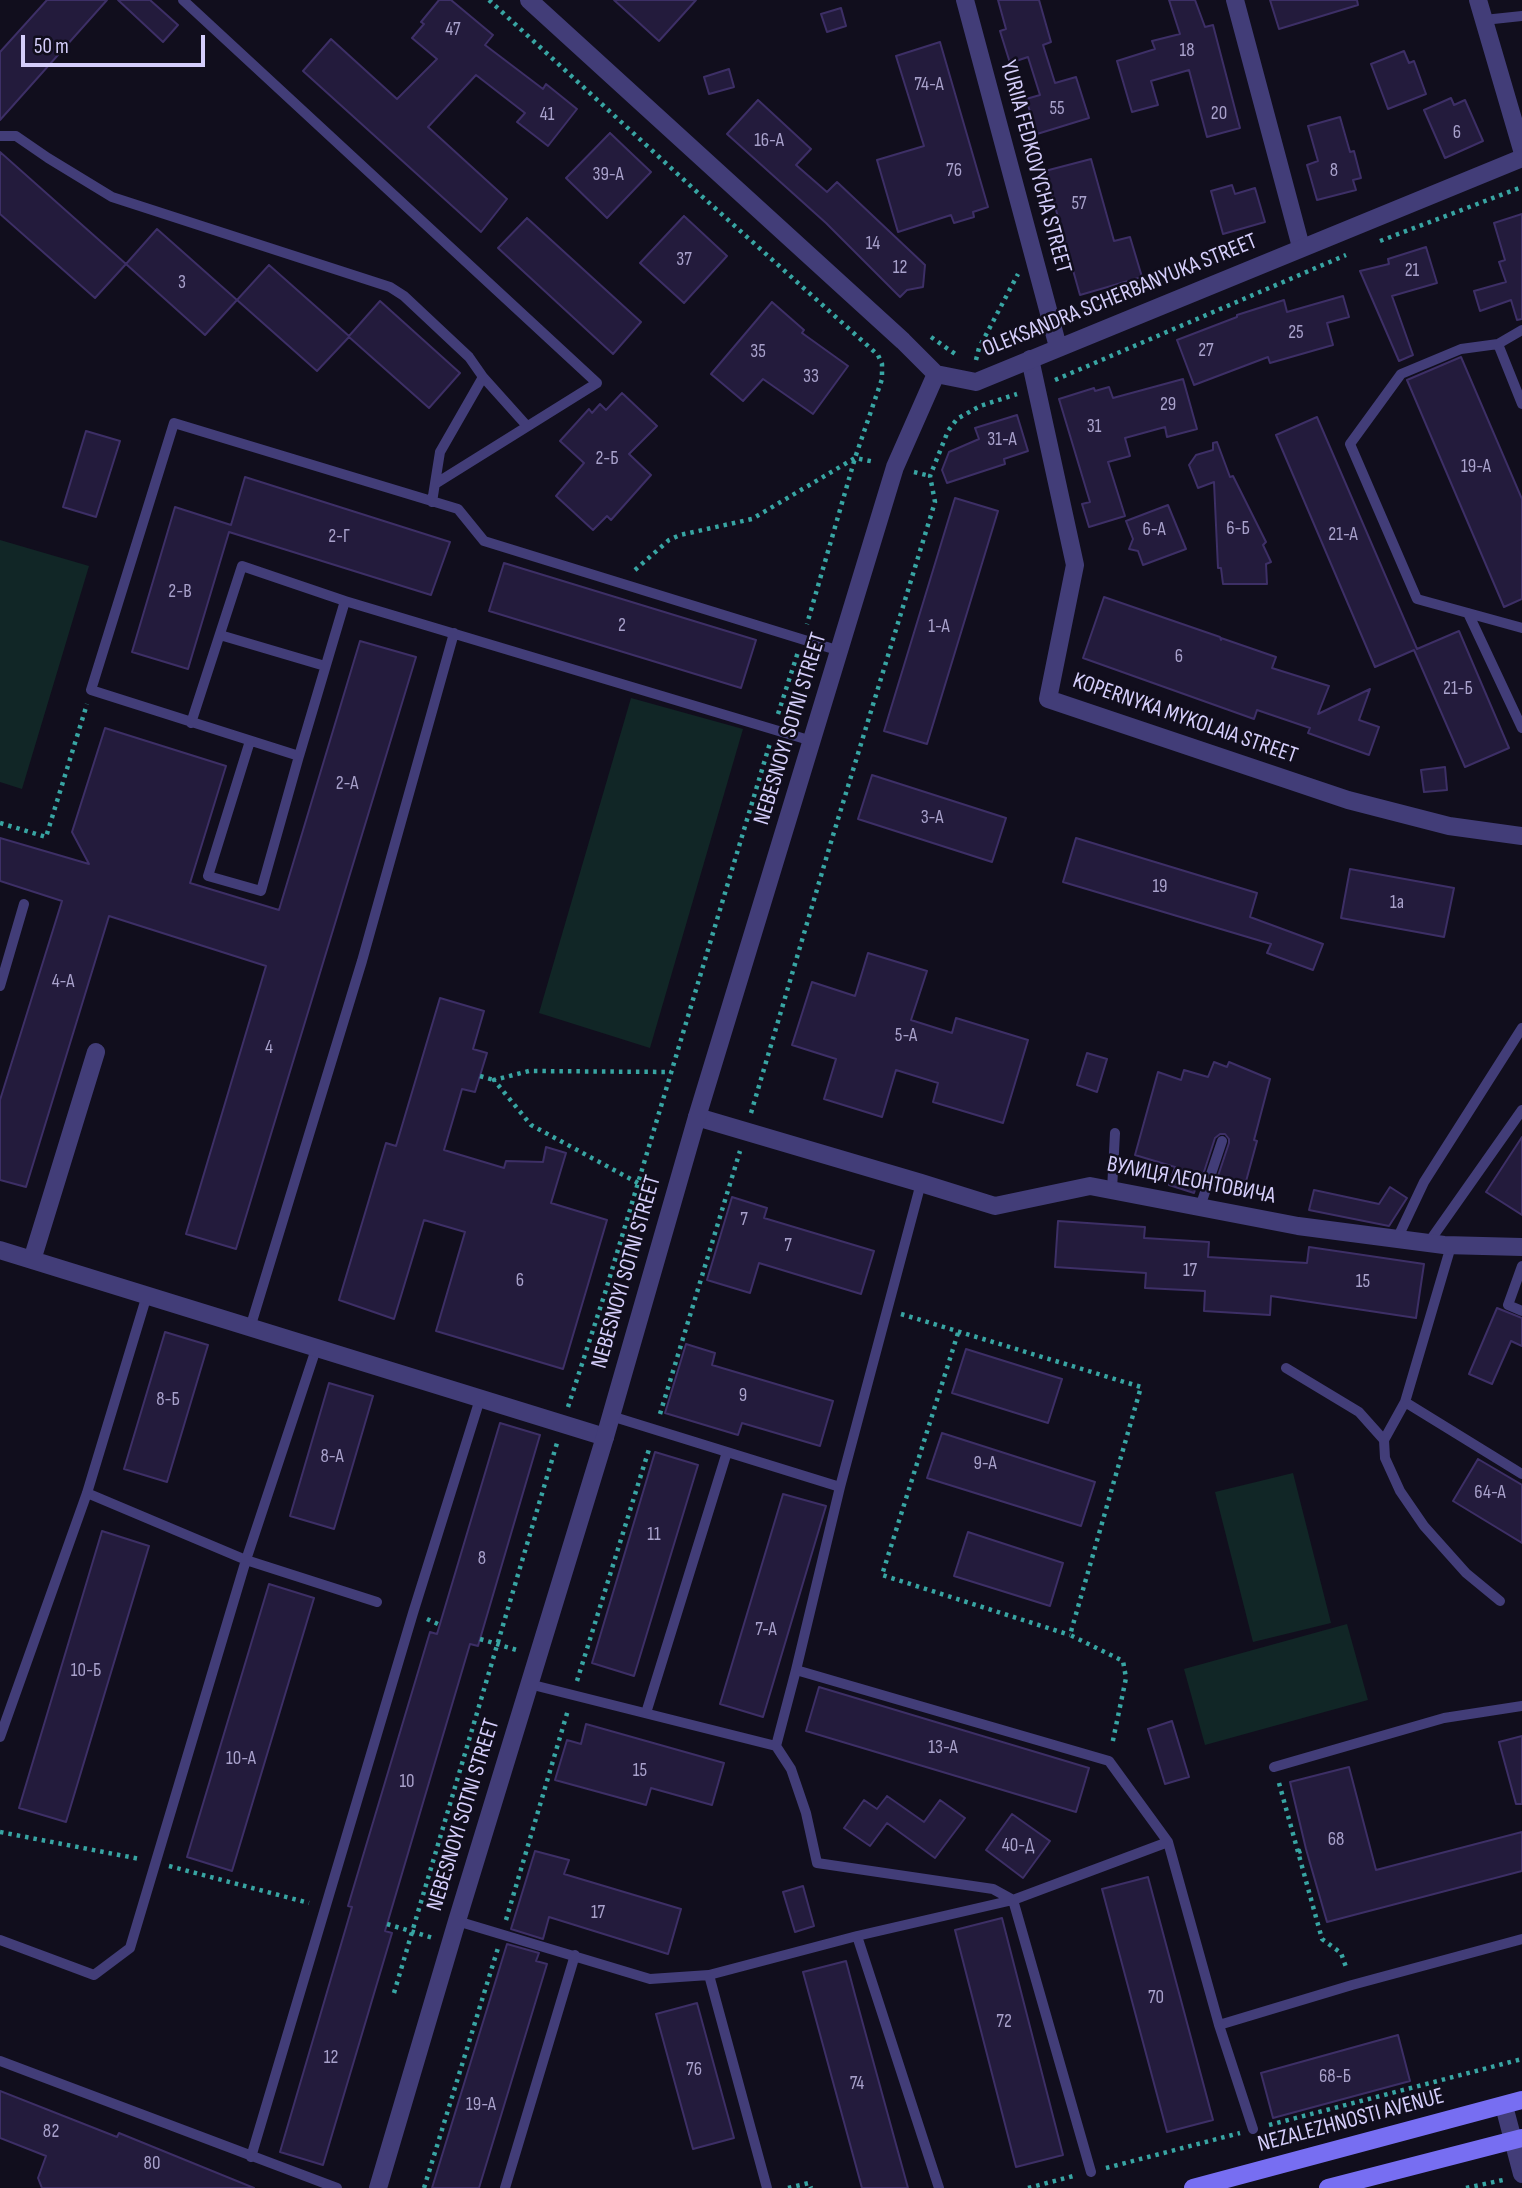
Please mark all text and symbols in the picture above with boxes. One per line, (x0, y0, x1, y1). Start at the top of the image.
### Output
house number: 47 (445, 19, 461, 41)
scale bar (24, 21, 208, 65)
text: 50 m (34, 34, 69, 59)
house number: 18 (1180, 40, 1194, 62)
street label: YURIIA FEDKOVYCHA STREET (993, 57, 1077, 277)
house number: 74-А (914, 74, 944, 96)
house number: 55 (1049, 98, 1065, 120)
house number: 20 (1211, 103, 1227, 125)
house number: 41 (540, 104, 554, 126)
house number: 6 (1453, 122, 1461, 144)
house number: 16-А (754, 130, 784, 152)
house number: 76 (946, 160, 962, 182)
house number: 8 (1330, 160, 1338, 182)
house number: 39-А (592, 164, 624, 186)
house number: 57 (1071, 193, 1087, 215)
street label: OLEKSANDRA SCHERBANYUKA STREET (979, 228, 1261, 364)
house number: 14 (866, 233, 880, 255)
house number: 37 (676, 249, 692, 271)
house number: 12 (893, 257, 907, 279)
house number: 21 (1405, 260, 1419, 282)
house number: 3 (178, 272, 186, 294)
house number: 25 (1288, 322, 1304, 344)
house number: 27 (1198, 340, 1214, 362)
house number: 35 (750, 341, 766, 363)
house number: 33 (803, 366, 819, 388)
house number: 29 (1160, 394, 1176, 416)
house number: 31 (1087, 416, 1101, 438)
house number: 31-А (987, 429, 1017, 451)
house number: 2-Б (595, 448, 619, 470)
house number: 19-А (1461, 456, 1491, 478)
house number: 6-Б (1226, 518, 1250, 540)
house number: 6-А (1142, 519, 1166, 541)
house number: 21-А (1328, 524, 1358, 546)
house number: 2-Г (328, 526, 350, 548)
house number: 2-В (168, 581, 192, 603)
house number: 2 (618, 615, 626, 637)
house number: 1-А (928, 616, 950, 638)
street label: NEBESNOYI SOTNI STREET (749, 630, 833, 828)
house number: 6 (1175, 646, 1183, 668)
street label: KOPERNYKA MYKOLAIA STREET (1069, 668, 1301, 770)
house number: 21-Б (1443, 678, 1473, 700)
house number: 2-А (336, 773, 358, 795)
house number: 3-А (921, 807, 943, 829)
house number: 19 (1152, 876, 1168, 898)
house number: 1а (1390, 892, 1404, 914)
house number: 4-А (52, 971, 74, 993)
house number: 5-А (895, 1025, 917, 1047)
house number: 4 (265, 1037, 273, 1059)
street label: ВУЛИЦЯ ЛЕОНТОВИЧА (1104, 1151, 1278, 1211)
street label: NEBESNOYI SOTNI STREET (586, 1172, 668, 1372)
house number: 7 (740, 1209, 748, 1231)
house number: 7 (784, 1235, 792, 1257)
house number: 17 (1183, 1260, 1197, 1282)
house number: 6 (516, 1270, 524, 1292)
house number: 15 (1356, 1271, 1370, 1293)
house number: 9 (739, 1385, 747, 1407)
house number: 8-Б (156, 1389, 180, 1411)
house number: 8-А (320, 1446, 344, 1468)
house number: 9-А (973, 1453, 997, 1475)
house number: 64-А (1474, 1482, 1506, 1504)
house number: 11 (647, 1524, 661, 1546)
house number: 8 (478, 1548, 486, 1570)
house number: 7-А (755, 1619, 777, 1641)
house number: 10-Б (71, 1660, 101, 1682)
street label: NEBESNOYI SOTNI STREET (422, 1716, 506, 1914)
house number: 13-А (928, 1737, 958, 1759)
house number: 10-А (226, 1748, 256, 1770)
house number: 15 (633, 1760, 647, 1782)
house number: 10 (399, 1771, 415, 1793)
house number: 68 (1328, 1829, 1344, 1851)
house number: 40-Д (1002, 1835, 1034, 1857)
house number: 17 (591, 1902, 605, 1924)
house number: 70 (1148, 1987, 1164, 2009)
house number: 72 (996, 2011, 1012, 2033)
house number: 12 (324, 2047, 338, 2069)
house number: 76 (686, 2059, 702, 2081)
house number: 68-Б (1319, 2066, 1351, 2088)
house number: 74 (850, 2073, 864, 2095)
street label: NEZALEZHNOSTI AVENUE (1255, 2083, 1447, 2159)
house number: 19-А (466, 2094, 496, 2116)
house number: 82 (43, 2121, 59, 2143)
house number: 80 (144, 2153, 160, 2175)

